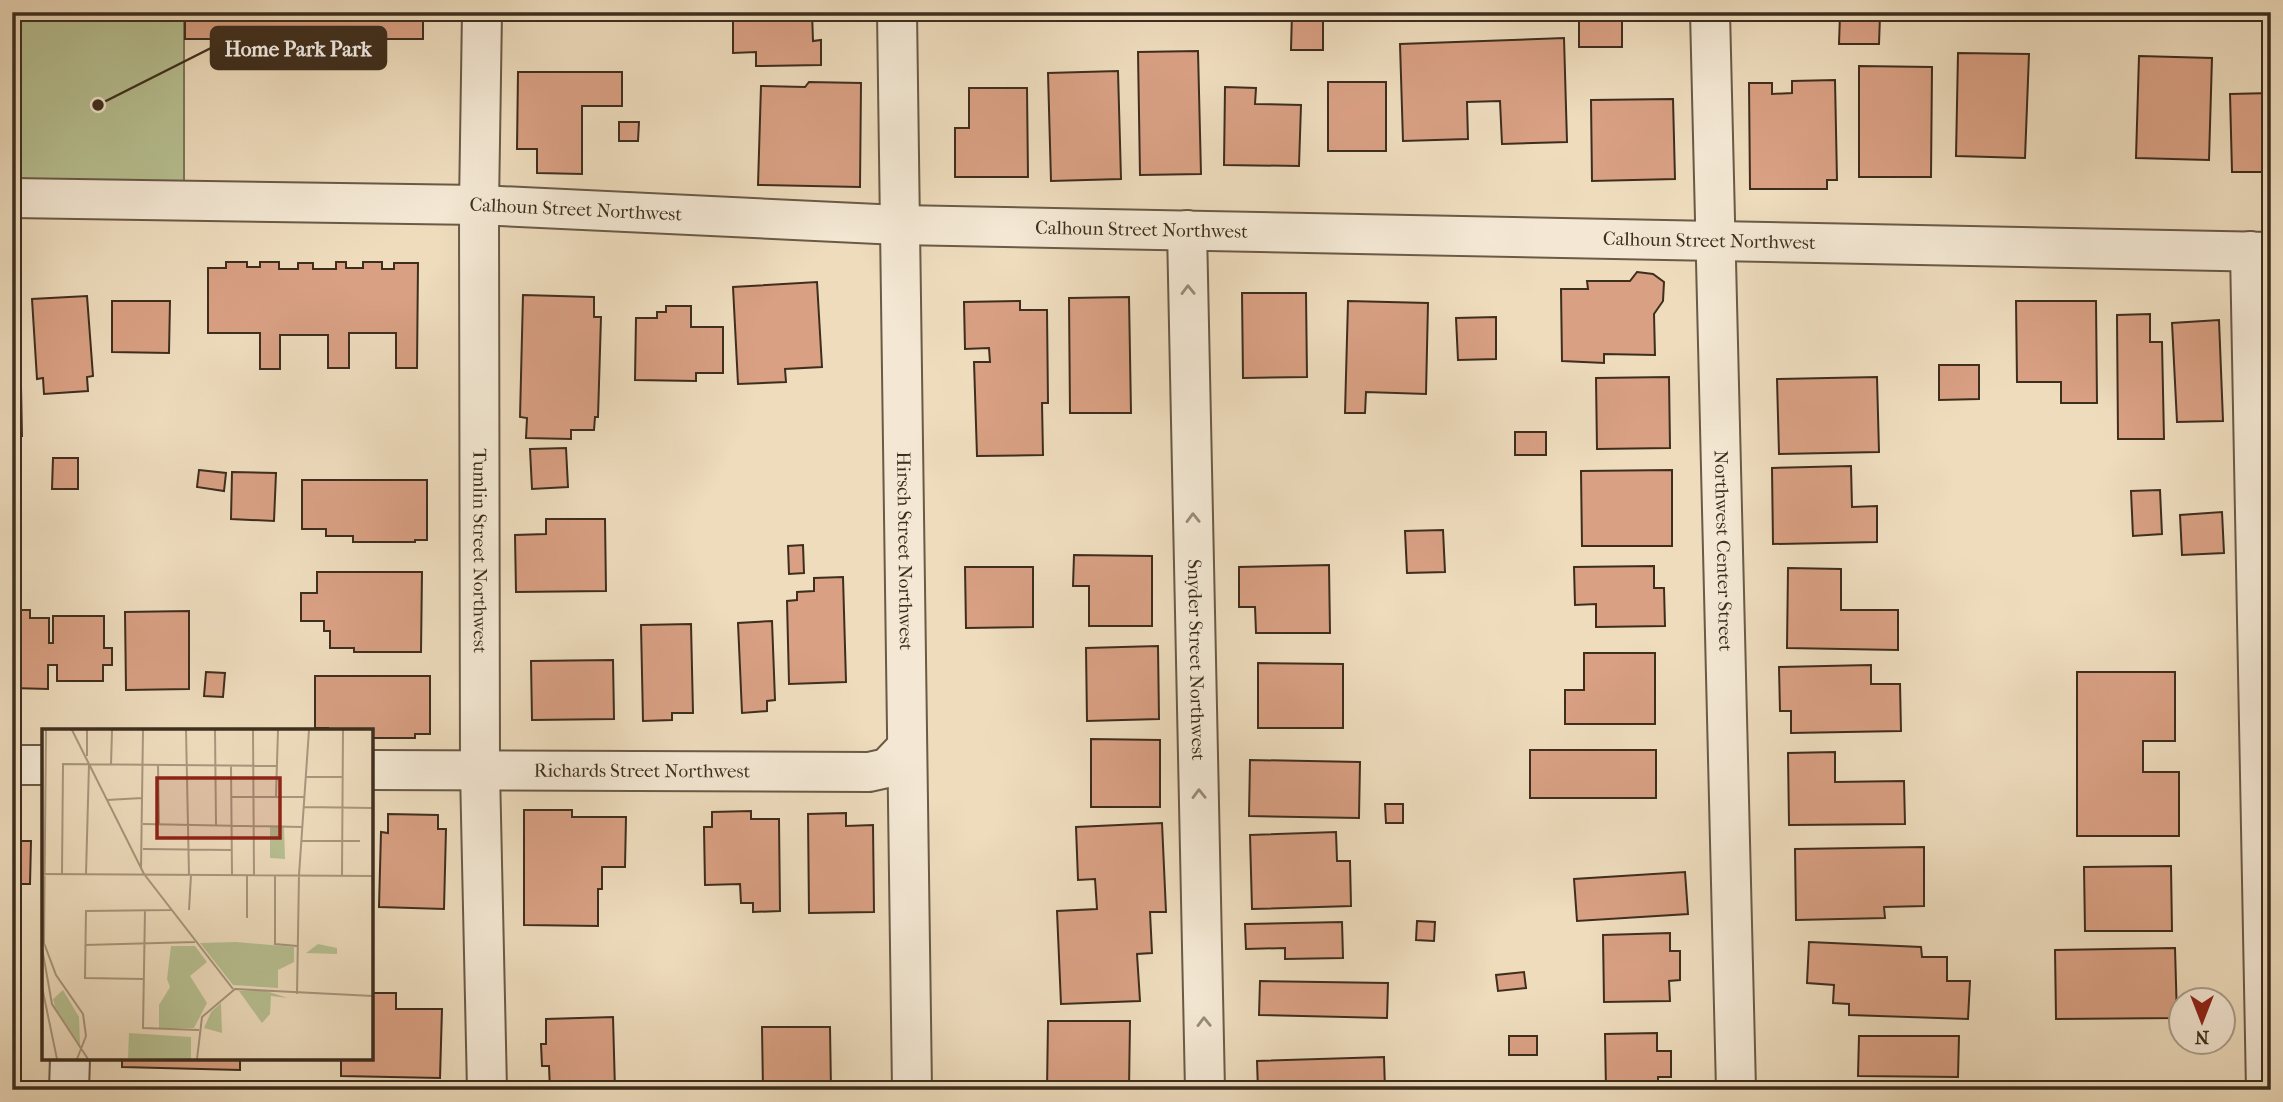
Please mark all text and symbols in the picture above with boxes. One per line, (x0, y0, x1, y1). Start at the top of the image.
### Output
callout: Home Park Park (211, 27, 386, 69)
text: Home Park Park (224, 37, 373, 61)
street label: Calhoun Street Northwest (469, 194, 683, 226)
street label: Calhoun Street Northwest (1035, 217, 1248, 243)
street label: Calhoun Street Northwest (1603, 228, 1816, 254)
one-way arrow (1180, 284, 1196, 295)
street label: Tumlin Street Northwest (468, 448, 491, 654)
street label: Northwest Center Street (1710, 450, 1736, 652)
street label: Hirsch Street Northwest (892, 451, 917, 651)
one-way arrow (1185, 512, 1200, 523)
street label: Snyder Street Northwest (1183, 559, 1209, 761)
inset map (42, 729, 373, 1060)
street label: Richards Street Northwest (534, 760, 750, 783)
one-way arrow (1191, 788, 1206, 799)
north arrow (2168, 986, 2238, 1056)
one-way arrow (1196, 1016, 1211, 1027)
text: N (2194, 1026, 2209, 1048)

